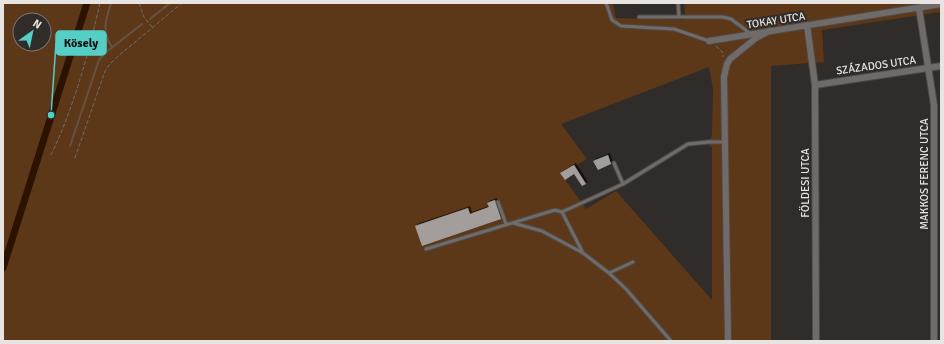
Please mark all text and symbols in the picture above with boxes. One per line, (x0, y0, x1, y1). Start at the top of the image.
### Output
street label: TOKAY UTCA (746, 9, 806, 32)
north arrow (12, 12, 52, 52)
text: N (30, 16, 44, 32)
callout: Kösely (56, 31, 106, 55)
text: Kösely (64, 36, 98, 51)
street label: SZÁZADOS UTCA (835, 52, 917, 78)
street label: MAKKOS FERENC UTCA (918, 118, 931, 230)
street label: FÖLDESI UTCA (798, 148, 812, 218)

